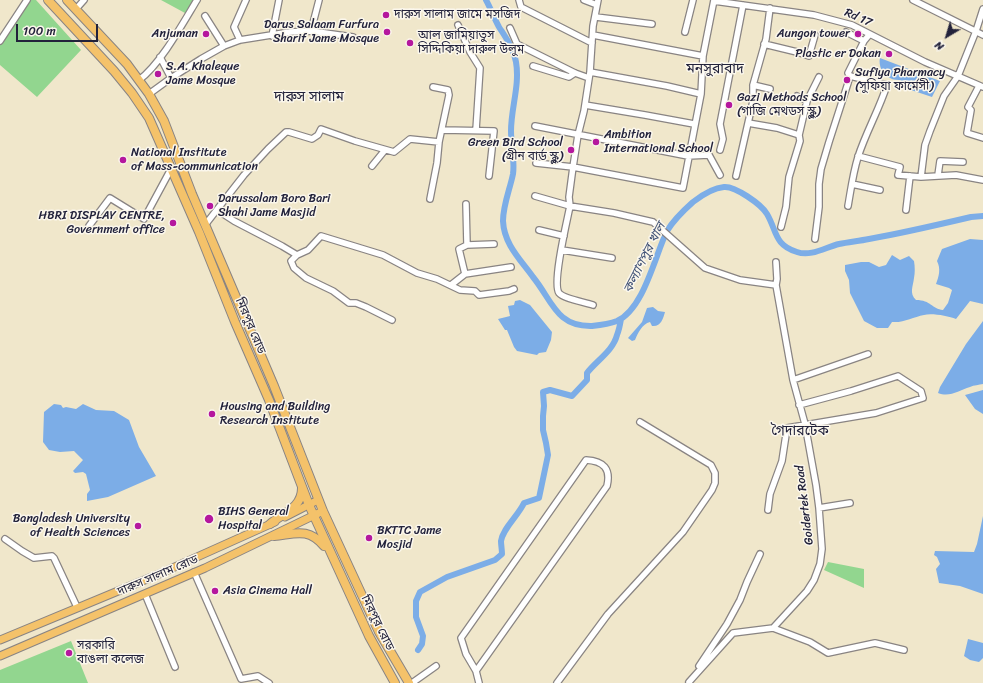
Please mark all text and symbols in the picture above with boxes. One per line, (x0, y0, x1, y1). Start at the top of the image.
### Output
street label: Rd 17 (842, 6, 874, 30)
place label: দারুস সালাম জামে মসজিদ (394, 8, 520, 22)
marker: দারুস সালাম জামে মসজিদ (381, 10, 391, 20)
scale bar (18, 16, 100, 42)
north arrow (927, 16, 967, 56)
place label: Darus Salaam Furfura Sharif Jame Mosque (264, 18, 379, 46)
text: 100 m (23, 20, 56, 42)
place label: Anjuman (152, 27, 198, 41)
marker: Darus Salaam Furfura Sharif Jame Mosque (382, 27, 392, 37)
place label: Aungon tower (777, 27, 850, 41)
marker: Anjuman (201, 29, 211, 39)
place label: আল জামিয়াতুস সিদ্দিকিয়া দারুল উলুম (418, 29, 524, 57)
marker: Aungon tower (853, 29, 863, 39)
text: N (930, 36, 948, 56)
marker: আল জামিয়াতুস সিদ্দিকিয়া দারুল উলুম (405, 38, 415, 48)
place label: Plastic er Dokan (795, 47, 881, 61)
marker: Plastic er Dokan (884, 49, 894, 59)
place label: S.A. Khaleque Jame Mosque (166, 60, 239, 88)
district label: মনসুরাবাদ (686, 61, 744, 77)
place label: Sufiya Pharmacy (সুফিয়া ফার্মেসী) (855, 66, 945, 94)
marker: S.A. Khaleque Jame Mosque (153, 69, 163, 79)
marker: Sufiya Pharmacy (সুফিয়া ফার্মেসী) (842, 75, 852, 85)
district label: দারুস সালাম (274, 89, 344, 105)
place label: Gazi Methods School (গাজি মেথডস স্কুল) (737, 91, 847, 119)
marker: Gazi Methods School (গাজি মেথডস স্কুল) (724, 100, 734, 110)
place label: Ambition International School (604, 128, 713, 156)
place label: Green Bird School (গ্রীন বার্ড স্কুল) (468, 136, 563, 164)
marker: Ambition International School (591, 137, 601, 147)
marker: Green Bird School (গ্রীন বার্ড স্কুল) (566, 145, 576, 155)
place label: National Institute of Mass-communication (131, 146, 258, 174)
marker: National Institute of Mass-communication (118, 155, 128, 165)
place label: Darussalam Boro Bari Shahi Jame Masjid (218, 192, 330, 220)
marker: Darussalam Boro Bari Shahi Jame Masjid (205, 201, 215, 211)
place label: HBRI DISPLAY CENTRE, Government office (39, 209, 165, 237)
marker: HBRI DISPLAY CENTRE, Government office (168, 218, 178, 228)
water label: কল্যাণপুর খাল (621, 220, 669, 296)
street label: মিরপুর রোড (232, 296, 268, 356)
place label: Housing and Building Research Institute (220, 400, 330, 428)
marker: Housing and Building Research Institute (207, 409, 217, 419)
district label: গৈদারটেক (771, 423, 829, 439)
street label: Goidertek Road (793, 464, 817, 546)
place label: BIHS General Hospital (218, 505, 289, 533)
place label: Bangladesh University of Health Sciences (13, 512, 130, 540)
marker: BIHS General Hospital (203, 513, 215, 525)
marker: Bangladesh University of Health Sciences (133, 521, 143, 531)
place label: BKTTC Jame Mosjid (377, 524, 442, 552)
marker: BKTTC Jame Mosjid (364, 533, 374, 543)
street label: দারুস সালাম রোড (116, 553, 200, 599)
place label: Asia Cinema Hall (223, 584, 312, 598)
marker: Asia Cinema Hall (210, 586, 220, 596)
street label: মিরপুর রোড (357, 593, 397, 653)
place label: সরকারি বাঙলা কলেজ (77, 639, 144, 667)
marker: সরকারি বাঙলা কলেজ (64, 648, 74, 658)

